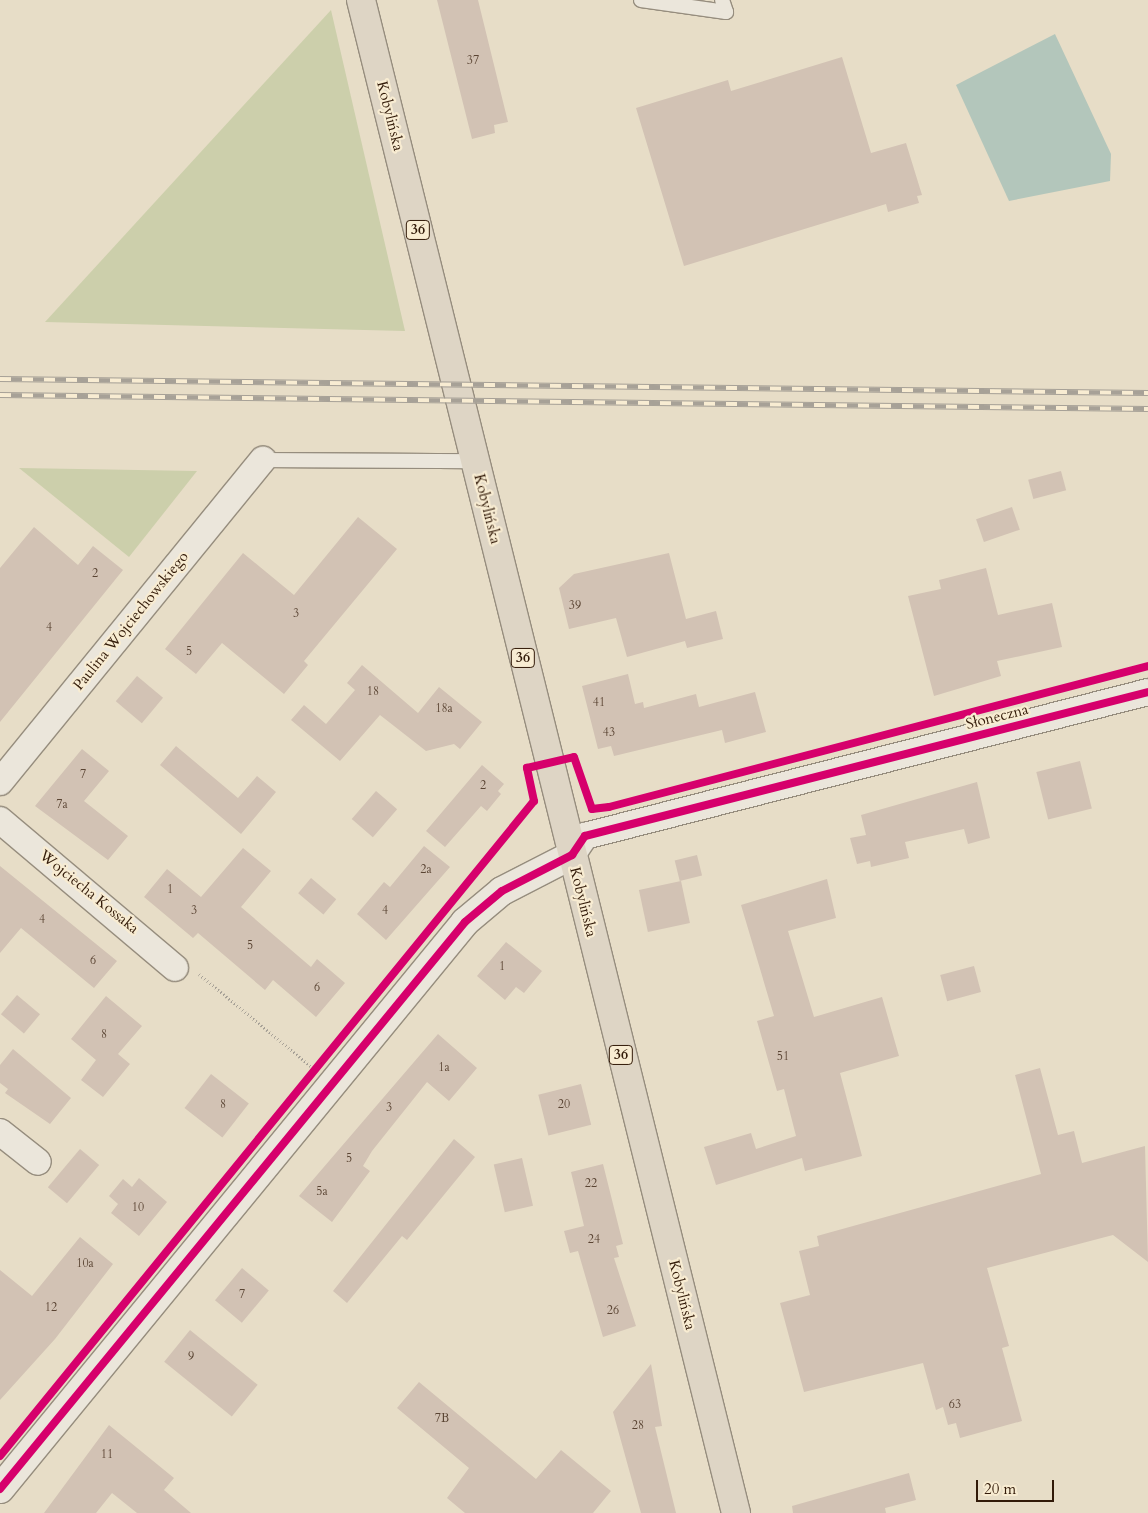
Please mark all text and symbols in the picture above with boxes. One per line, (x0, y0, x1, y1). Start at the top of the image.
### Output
house number: 37 (467, 54, 479, 68)
street label: Kobylińska (373, 79, 407, 153)
road number: 36 (406, 218, 430, 242)
street label: Kobylińska (470, 472, 504, 546)
street label: Paulina Wojciechowskiego (69, 548, 193, 694)
house number: 2 (92, 567, 98, 581)
house number: 39 (569, 599, 581, 613)
house number: 3 (293, 607, 299, 621)
house number: 4 (46, 621, 52, 635)
house number: 5 (186, 645, 192, 659)
road number: 36 (510, 646, 536, 670)
house number: 18 (367, 685, 379, 699)
house number: 41 (593, 696, 605, 710)
street label: Słoneczna (964, 701, 1030, 733)
house number: 18a (435, 702, 453, 716)
house number: 43 (603, 726, 615, 740)
house number: 7 (80, 768, 86, 782)
house number: 2 (480, 779, 486, 793)
house number: 7a (56, 798, 68, 812)
street label: Wojciecha Kossaka (36, 846, 142, 938)
house number: 2a (420, 863, 432, 877)
street label: Kobylińska (566, 865, 600, 939)
house number: 1 (167, 883, 173, 897)
house number: 3 (191, 904, 197, 918)
house number: 4 (382, 904, 388, 918)
house number: 4 (39, 913, 45, 927)
house number: 5 (247, 939, 253, 953)
house number: 6 (90, 954, 96, 968)
house number: 1 (499, 960, 505, 974)
house number: 6 (314, 981, 320, 995)
house number: 8 (101, 1028, 107, 1042)
road number: 36 (608, 1044, 634, 1066)
house number: 51 (777, 1050, 789, 1064)
house number: 1a (438, 1061, 450, 1075)
house number: 8 (220, 1098, 226, 1112)
house number: 20 (558, 1098, 570, 1112)
house number: 3 (386, 1101, 392, 1115)
house number: 5 (346, 1152, 352, 1166)
house number: 22 (585, 1177, 597, 1191)
house number: 5a (316, 1185, 328, 1199)
house number: 10 (132, 1201, 144, 1215)
house number: 24 (588, 1233, 600, 1247)
house number: 10a (76, 1257, 94, 1271)
street label: Kobylińska (665, 1258, 699, 1332)
house number: 7 (239, 1288, 245, 1302)
house number: 12 (45, 1301, 57, 1315)
house number: 26 (607, 1304, 619, 1318)
house number: 9 (188, 1350, 194, 1364)
house number: 63 (949, 1398, 961, 1412)
house number: 7B (435, 1412, 449, 1426)
house number: 28 (632, 1419, 644, 1433)
house number: 11 (101, 1448, 113, 1462)
scale bar (978, 1470, 1056, 1502)
text: 20 m (984, 1479, 1016, 1499)

